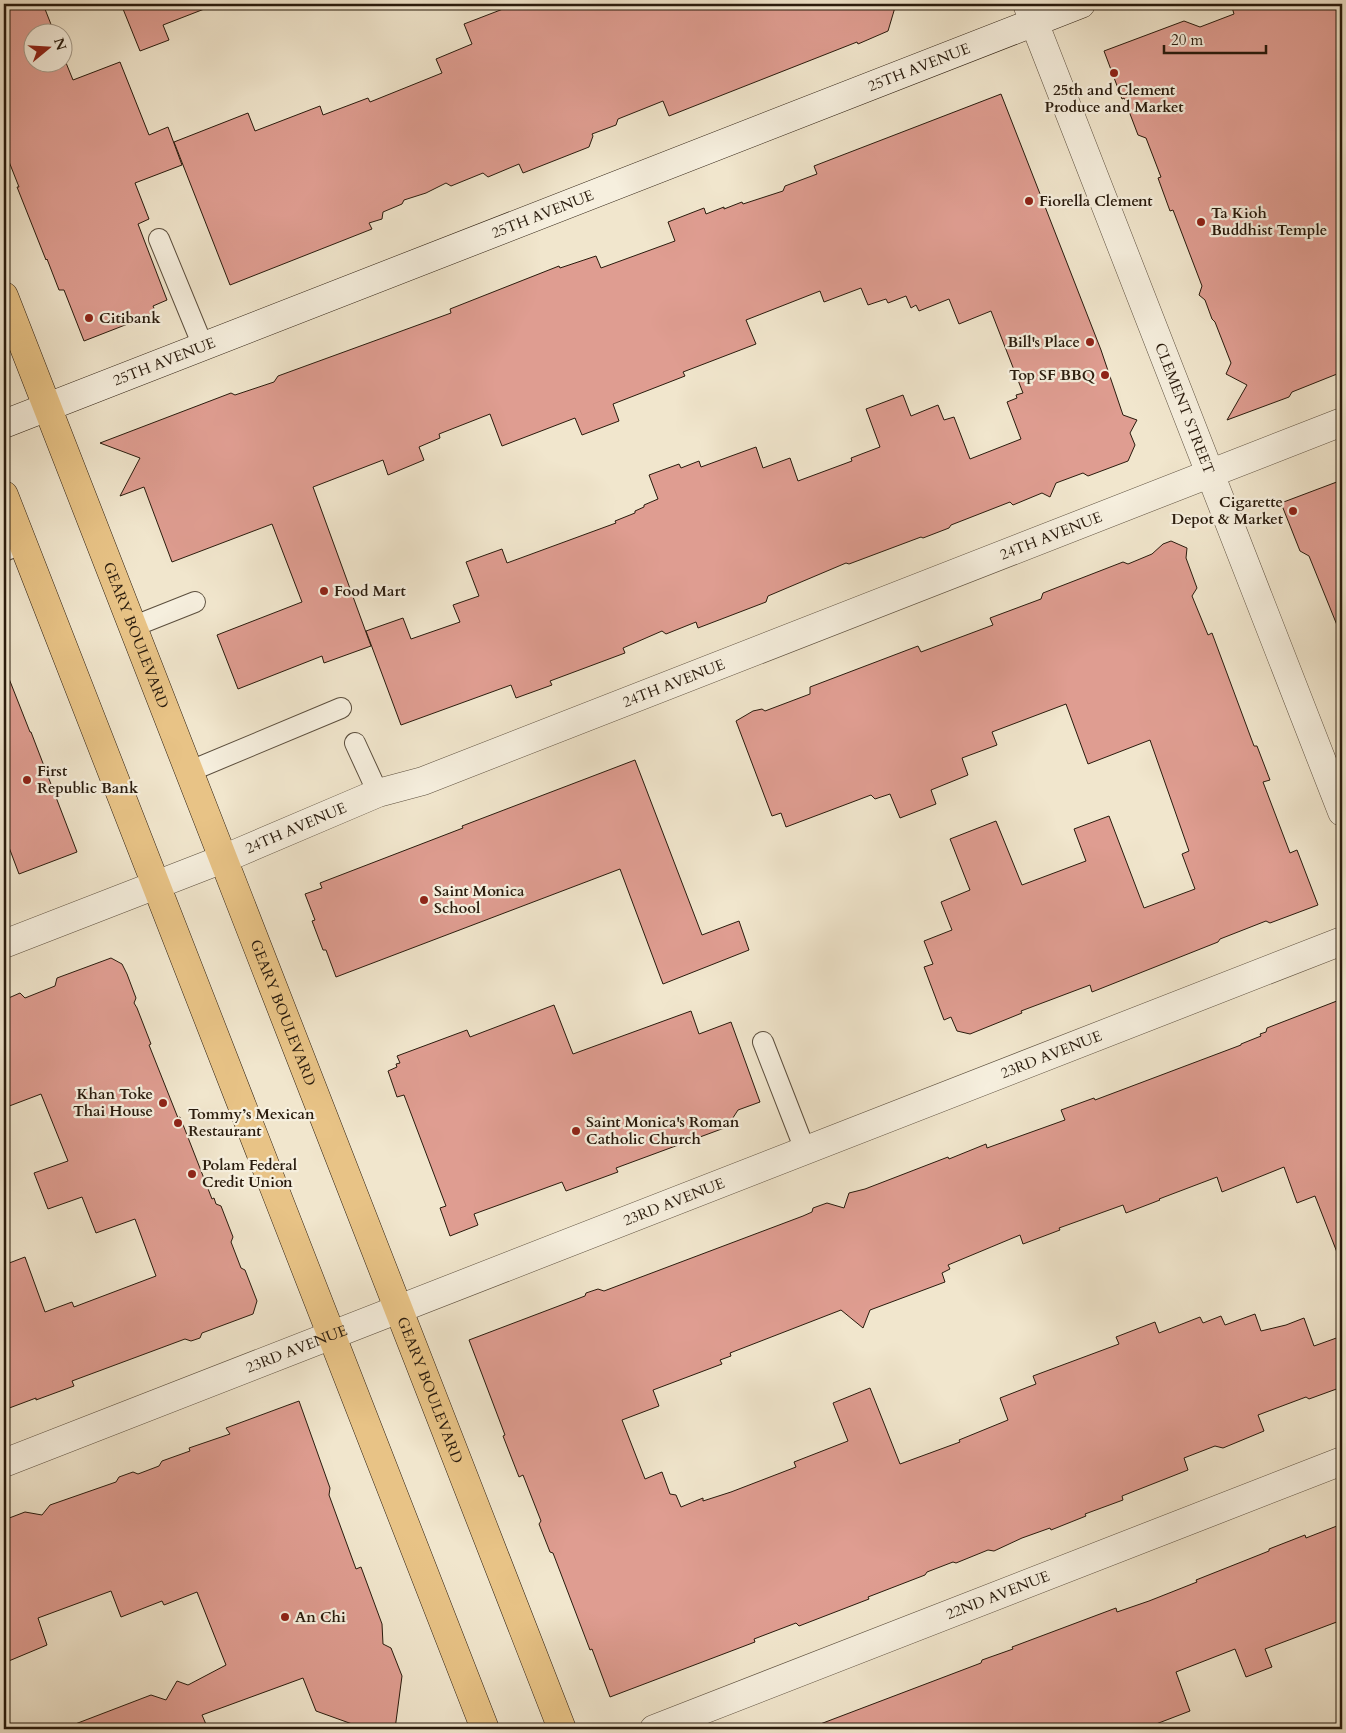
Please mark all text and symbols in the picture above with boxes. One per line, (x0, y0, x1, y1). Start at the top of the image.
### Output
north arrow (22, 22, 72, 72)
scale bar (1164, 22, 1266, 54)
text: 20 m (1171, 30, 1203, 50)
text: N (49, 35, 71, 53)
street label: 25TH AVENUE (865, 38, 973, 96)
marker: 25th and Clement Produce and Market (1108, 67, 1120, 79)
place label: 25th and Clement Produce and Market (1044, 80, 1184, 117)
street label: 25TH AVENUE (488, 185, 597, 243)
place label: Fiorella Clement (1039, 191, 1153, 211)
marker: Fiorella Clement (1023, 195, 1035, 207)
place label: Ta Kioh Buddhist Temple (1211, 203, 1327, 240)
marker: Ta Kioh Buddhist Temple (1195, 216, 1207, 228)
place label: Citibank (99, 308, 161, 328)
marker: Citibank (83, 312, 95, 324)
place label: Bill's Place (1007, 332, 1080, 352)
street label: 25TH AVENUE (110, 333, 218, 390)
marker: Bill's Place (1084, 336, 1096, 348)
street label: CLEMENT STREET (1150, 340, 1219, 477)
place label: Top SF BBQ (1009, 365, 1095, 385)
marker: Top SF BBQ (1099, 369, 1111, 381)
place label: Cigarette Depot & Market (1171, 492, 1284, 529)
marker: Cigarette Depot & Market (1287, 505, 1299, 517)
street label: 24TH AVENUE (997, 507, 1105, 565)
street label: GEARY BOULEVARD (99, 559, 174, 711)
place label: Food Mart (334, 581, 407, 601)
marker: Food Mart (318, 585, 330, 597)
street label: 24TH AVENUE (620, 654, 728, 712)
place label: First Republic Bank (37, 761, 139, 798)
marker: First Republic Bank (21, 774, 33, 786)
street label: 24TH AVENUE (242, 798, 349, 858)
place label: Saint Monica School (434, 881, 525, 918)
marker: Saint Monica School (418, 894, 430, 906)
street label: GEARY BOULEVARD (246, 937, 321, 1089)
street label: 23RD AVENUE (998, 1026, 1105, 1083)
place label: Khan Toke Thai House (73, 1084, 153, 1121)
marker: Khan Toke Thai House (157, 1097, 169, 1109)
place label: Tommy’s Mexican Restaurant (188, 1104, 315, 1141)
place label: Saint Monica's Roman Catholic Church (586, 1112, 740, 1149)
marker: Tommy’s Mexican Restaurant (172, 1117, 184, 1129)
marker: Saint Monica's Roman Catholic Church (570, 1125, 582, 1137)
place label: Polam Federal Credit Union (202, 1155, 298, 1192)
marker: Polam Federal Credit Union (186, 1168, 198, 1180)
street label: 23RD AVENUE (620, 1173, 727, 1230)
street label: GEARY BOULEVARD (392, 1314, 468, 1466)
street label: 23RD AVENUE (243, 1320, 350, 1378)
street label: 22ND AVENUE (943, 1566, 1053, 1624)
place label: An Chi (295, 1607, 346, 1627)
marker: An Chi (279, 1611, 291, 1623)

